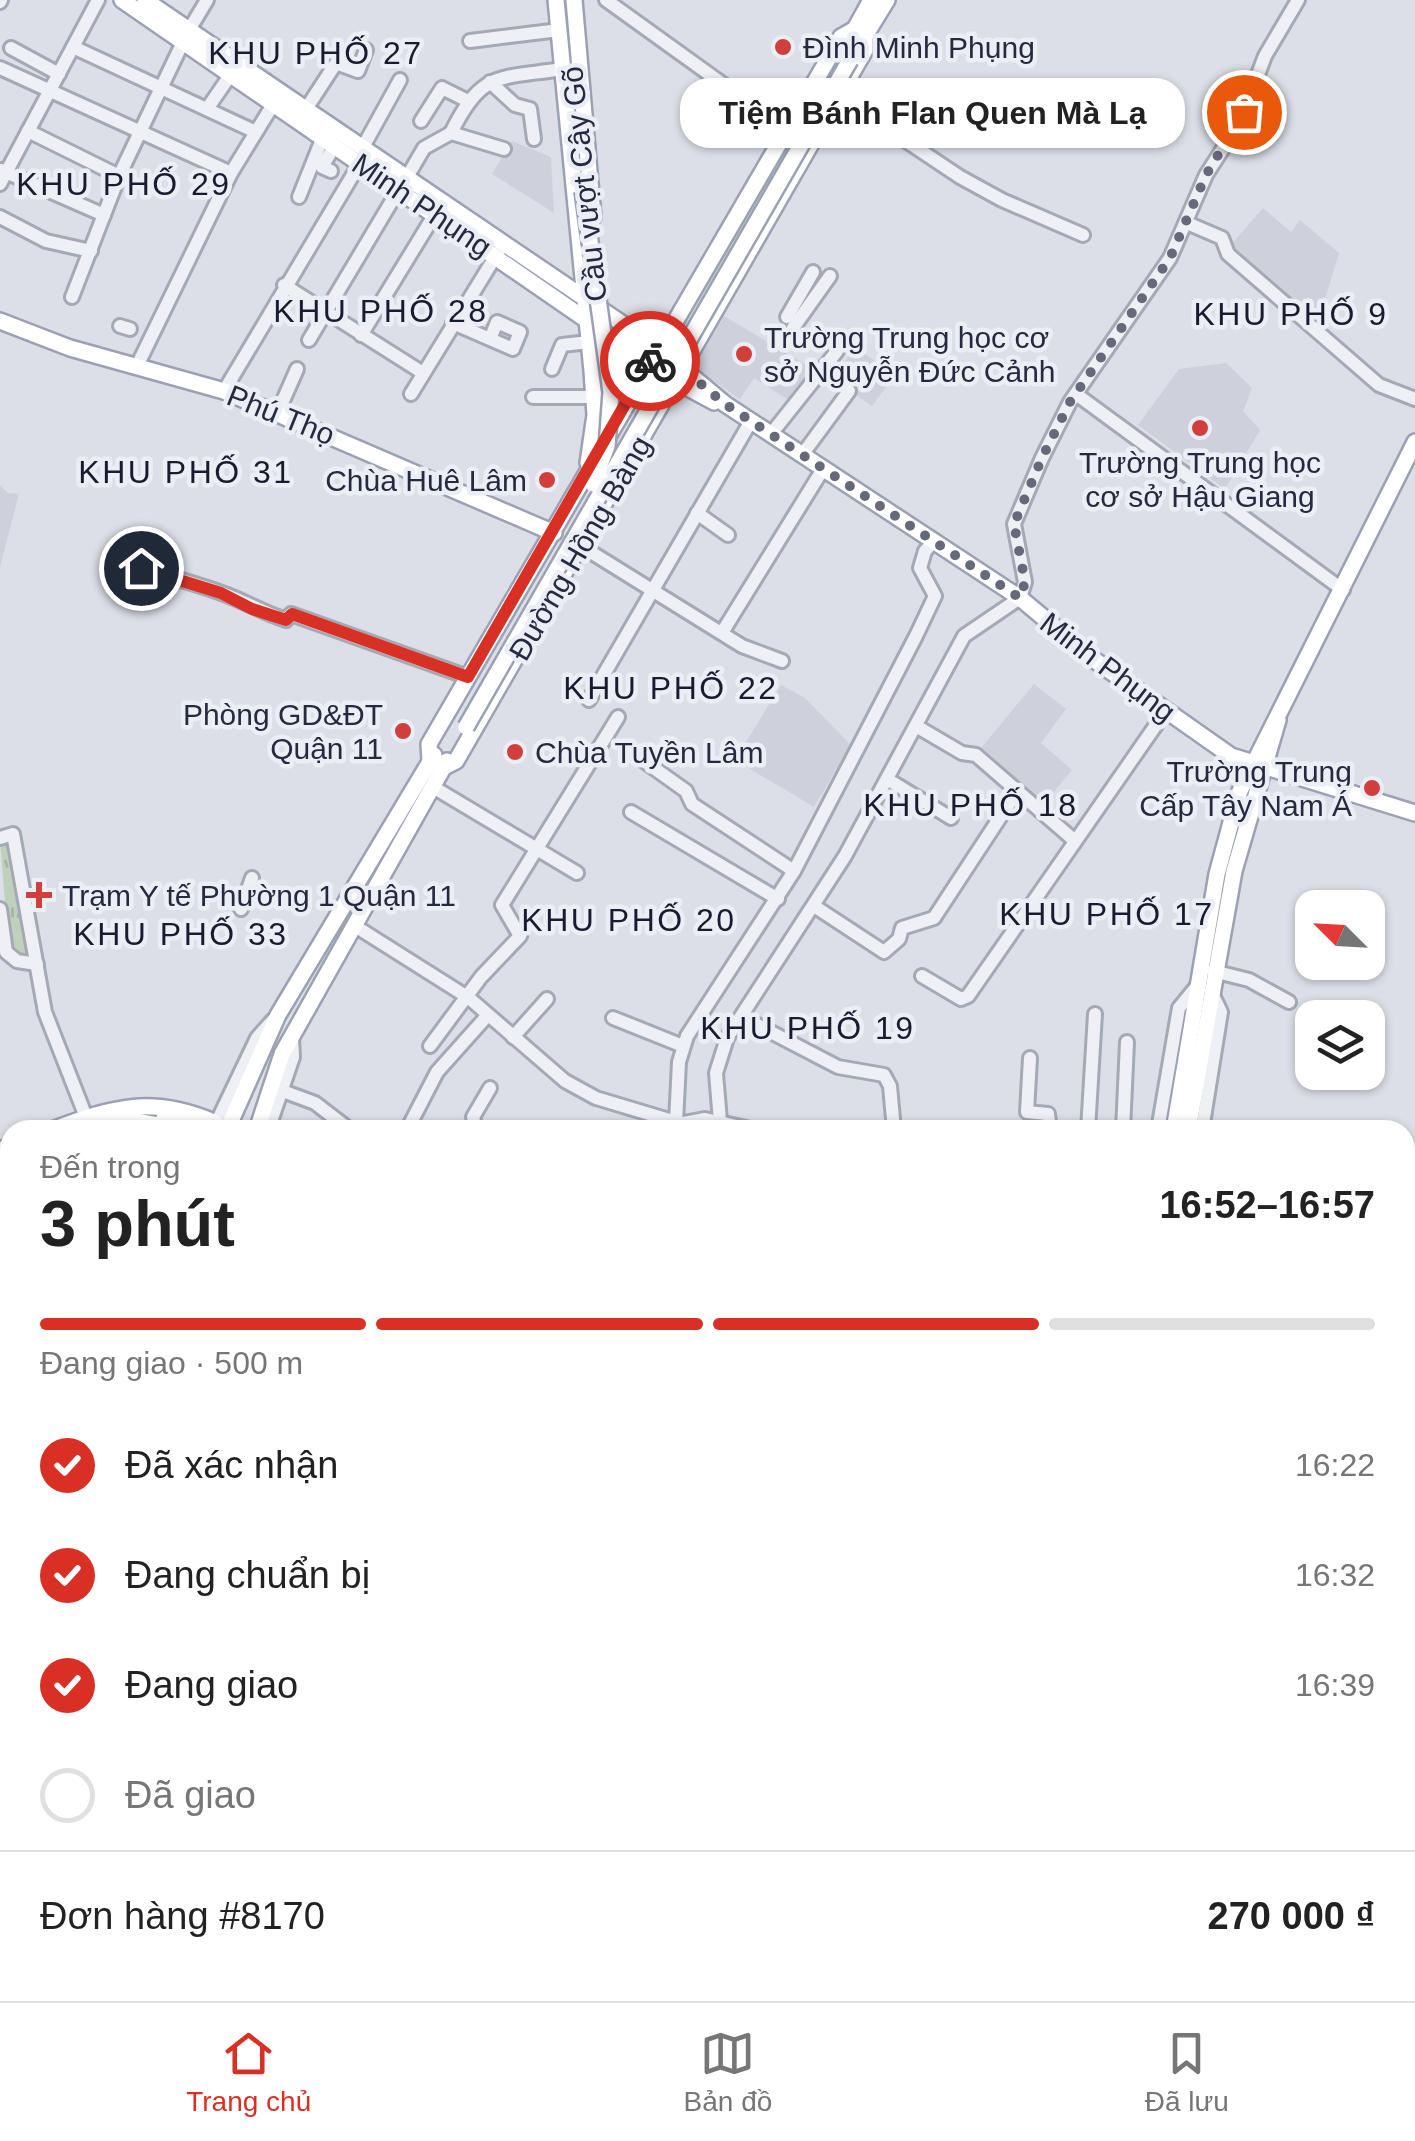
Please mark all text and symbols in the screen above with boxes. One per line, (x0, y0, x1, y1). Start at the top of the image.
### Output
place label: Đình Minh Phụng (803, 31, 1035, 64)
district label: KHU PHỐ 27 (208, 35, 424, 71)
marker: Đình Minh Phụng (772, 36, 794, 58)
street label: Cầu vượt Cây Gõ (555, 65, 613, 303)
pin (1202, 70, 1287, 155)
callout: Tiệm Bánh Flan Quen Mà Lạ (679, 77, 1184, 147)
icon: bag (1217, 85, 1272, 140)
text: Tiệm Bánh Flan Quen Mà Lạ (719, 95, 1146, 131)
street label: Minh Phụng (346, 147, 498, 263)
district label: KHU PHỐ 29 (16, 166, 232, 202)
district label: KHU PHỐ 28 (273, 293, 489, 329)
district label: KHU PHỐ 9 (1194, 296, 1388, 332)
courier (600, 311, 700, 411)
place label: Trường Trung học cơ sở Nguyễn Đức Cảnh (764, 321, 1056, 388)
icon: bike (623, 334, 678, 389)
marker: Trường Trung học cơ sở Nguyễn Đức Cảnh (733, 343, 755, 365)
street label: Phú Thọ (222, 379, 340, 451)
marker: Trường Trung học cơ sở Hậu Giang (1189, 417, 1211, 439)
street label: Đường Hồng Bàng (502, 430, 658, 666)
place label: Trường Trung học cơ sở Hậu Giang (1079, 446, 1321, 513)
district label: KHU PHỐ 31 (78, 454, 294, 490)
place label: Chùa Huê Lâm (325, 464, 527, 497)
marker: Chùa Huê Lâm (536, 469, 558, 491)
pin (99, 526, 184, 611)
icon: home (114, 541, 169, 596)
street label: Minh Phụng (1034, 606, 1182, 728)
district label: KHU PHỐ 22 (563, 670, 779, 706)
place label: Phòng GD&ĐT Quận 11 (183, 698, 383, 765)
marker: Phòng GD&ĐT Quận 11 (392, 720, 414, 742)
place label: Chùa Tuyền Lâm (535, 736, 763, 769)
marker: Chùa Tuyền Lâm (504, 741, 526, 763)
place label: Trường Trung Cấp Tây Nam Á (1139, 755, 1352, 822)
marker: Trường Trung Cấp Tây Nam Á (1361, 777, 1383, 799)
district label: KHU PHỐ 18 (863, 787, 1079, 823)
place label: Trạm Y tế Phường 1 Quận 11 (62, 879, 456, 912)
marker: Trạm Y tế Phường 1 Quận 11 (26, 882, 52, 908)
north arrow (1295, 890, 1385, 980)
map controls (1295, 890, 1385, 1090)
district label: KHU PHỐ 17 (999, 896, 1215, 932)
district label: KHU PHỐ 20 (521, 902, 737, 938)
district label: KHU PHỐ 33 (73, 916, 289, 952)
button: layers (1295, 1000, 1385, 1090)
district label: KHU PHỐ 19 (700, 1010, 916, 1046)
text: Đến trong (40, 1149, 181, 1185)
text: 16:52–16:57 (1159, 1184, 1375, 1226)
text: 3 phút (40, 1187, 235, 1260)
text: Đang giao · 500 m (40, 1345, 303, 1381)
icon: check (40, 1438, 95, 1493)
text: Đã xác nhận (125, 1444, 338, 1486)
text: 16:22 (1295, 1447, 1375, 1483)
icon: check (40, 1548, 95, 1603)
text: Đang chuẩn bị (125, 1554, 370, 1596)
text: 16:32 (1295, 1557, 1375, 1593)
icon: check (40, 1658, 95, 1713)
text: Đang giao (125, 1664, 298, 1706)
text: 16:39 (1295, 1667, 1375, 1703)
text: Đã giao (125, 1774, 256, 1816)
text: Đơn hàng #8170 (40, 1895, 325, 1937)
text: 270 000 ₫ (1208, 1895, 1375, 1937)
tab: Trang chủ (186, 2026, 311, 2118)
tab: Bản đồ (684, 2026, 772, 2118)
tab: Đã lưu (1145, 2026, 1229, 2118)

